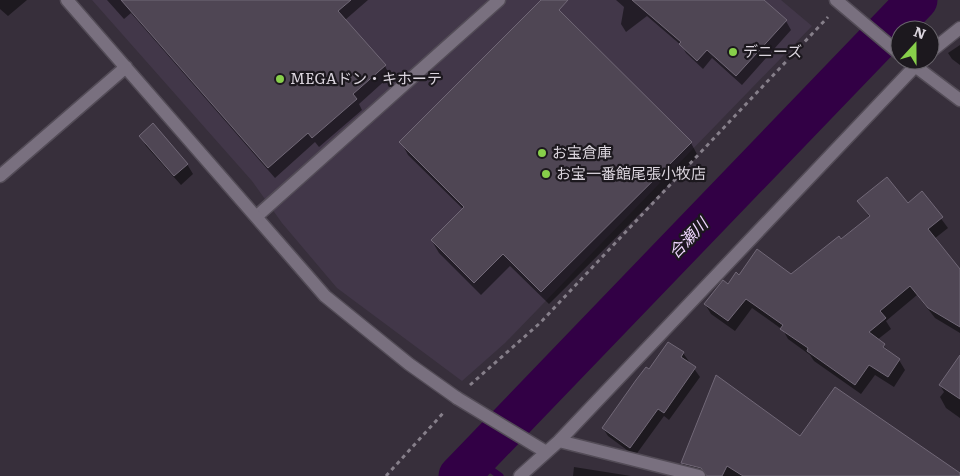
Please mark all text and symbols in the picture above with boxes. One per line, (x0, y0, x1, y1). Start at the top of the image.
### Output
north arrow (890, 20, 940, 70)
text: N (911, 20, 929, 43)
place label: デニーズ (743, 39, 802, 62)
marker: デニーズ (727, 46, 739, 58)
place label: MEGAドン・キホーテ (290, 66, 442, 89)
marker: MEGAドン・キホーテ (274, 73, 286, 85)
place label: お宝倉庫 (552, 140, 612, 163)
marker: お宝倉庫 (536, 147, 548, 159)
place label: お宝一番館尾張小牧店 (556, 161, 706, 184)
marker: お宝一番館尾張小牧店 (540, 168, 552, 180)
water label: 合瀬川 (662, 210, 714, 263)

